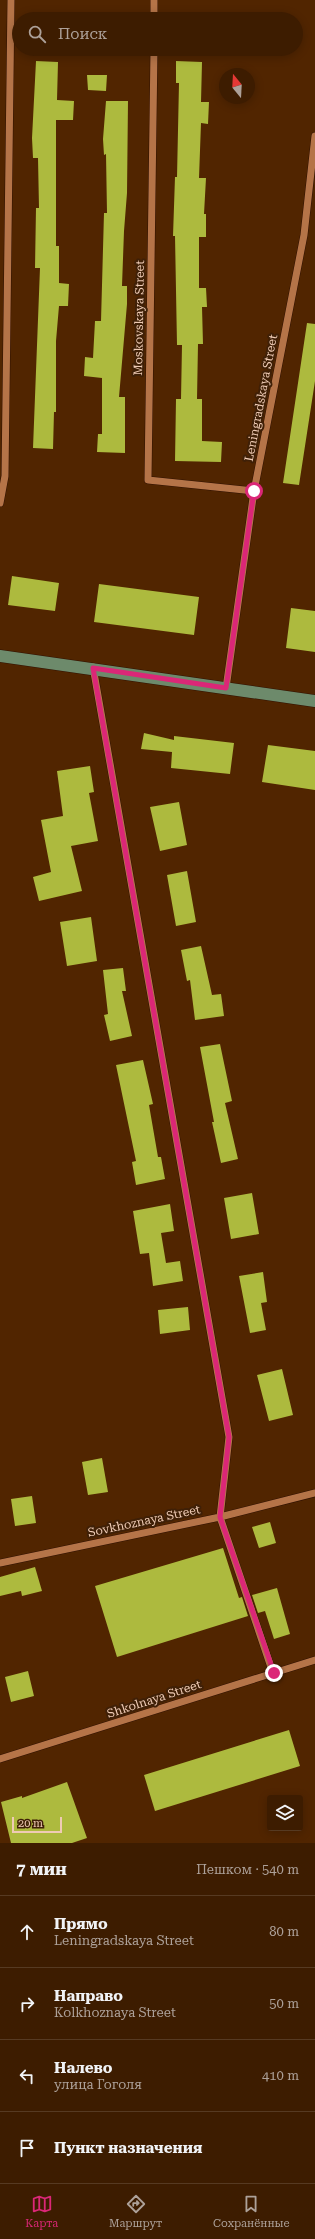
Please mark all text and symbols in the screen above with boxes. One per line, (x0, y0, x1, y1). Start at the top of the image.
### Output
search box (12, 12, 303, 56)
icon: search (26, 23, 48, 45)
text: Поиск (58, 25, 107, 43)
north arrow (219, 68, 255, 104)
street label: Moskovskaya Street (131, 260, 147, 376)
street label: Leningradskaya Street (242, 333, 280, 463)
route start (245, 482, 263, 500)
street label: Sovkhoznaya Street (87, 1502, 202, 1540)
route end (265, 1664, 283, 1682)
street label: Shkolnaya Street (105, 1677, 203, 1721)
map controls (267, 1795, 303, 1831)
button: layers (267, 1795, 303, 1831)
scale bar (12, 1815, 62, 1834)
text: 20 m (18, 1817, 43, 1830)
text: 7 мин (16, 1859, 67, 1879)
text: Пешком · 540 m (196, 1862, 299, 1877)
text: Прямо (54, 1915, 108, 1933)
icon: ahead (16, 1921, 38, 1943)
text: 80 m (269, 1924, 299, 1939)
text: Leningradskaya Street (54, 1933, 194, 1948)
text: Направо (54, 1987, 123, 2005)
icon: right (16, 1993, 38, 2015)
text: 50 m (269, 1996, 299, 2011)
text: Kolkhoznaya Street (54, 2005, 176, 2020)
text: Налево (54, 2059, 113, 2077)
icon: left (16, 2065, 38, 2087)
text: 410 m (262, 2068, 299, 2083)
text: улица Гоголя (54, 2077, 142, 2092)
icon: arrive (16, 2137, 38, 2159)
text: Пункт назначения (54, 2139, 202, 2157)
tab: Карта (25, 2193, 58, 2230)
tab: Маршрут (109, 2193, 162, 2230)
tab: Сохранённые (213, 2193, 290, 2230)

